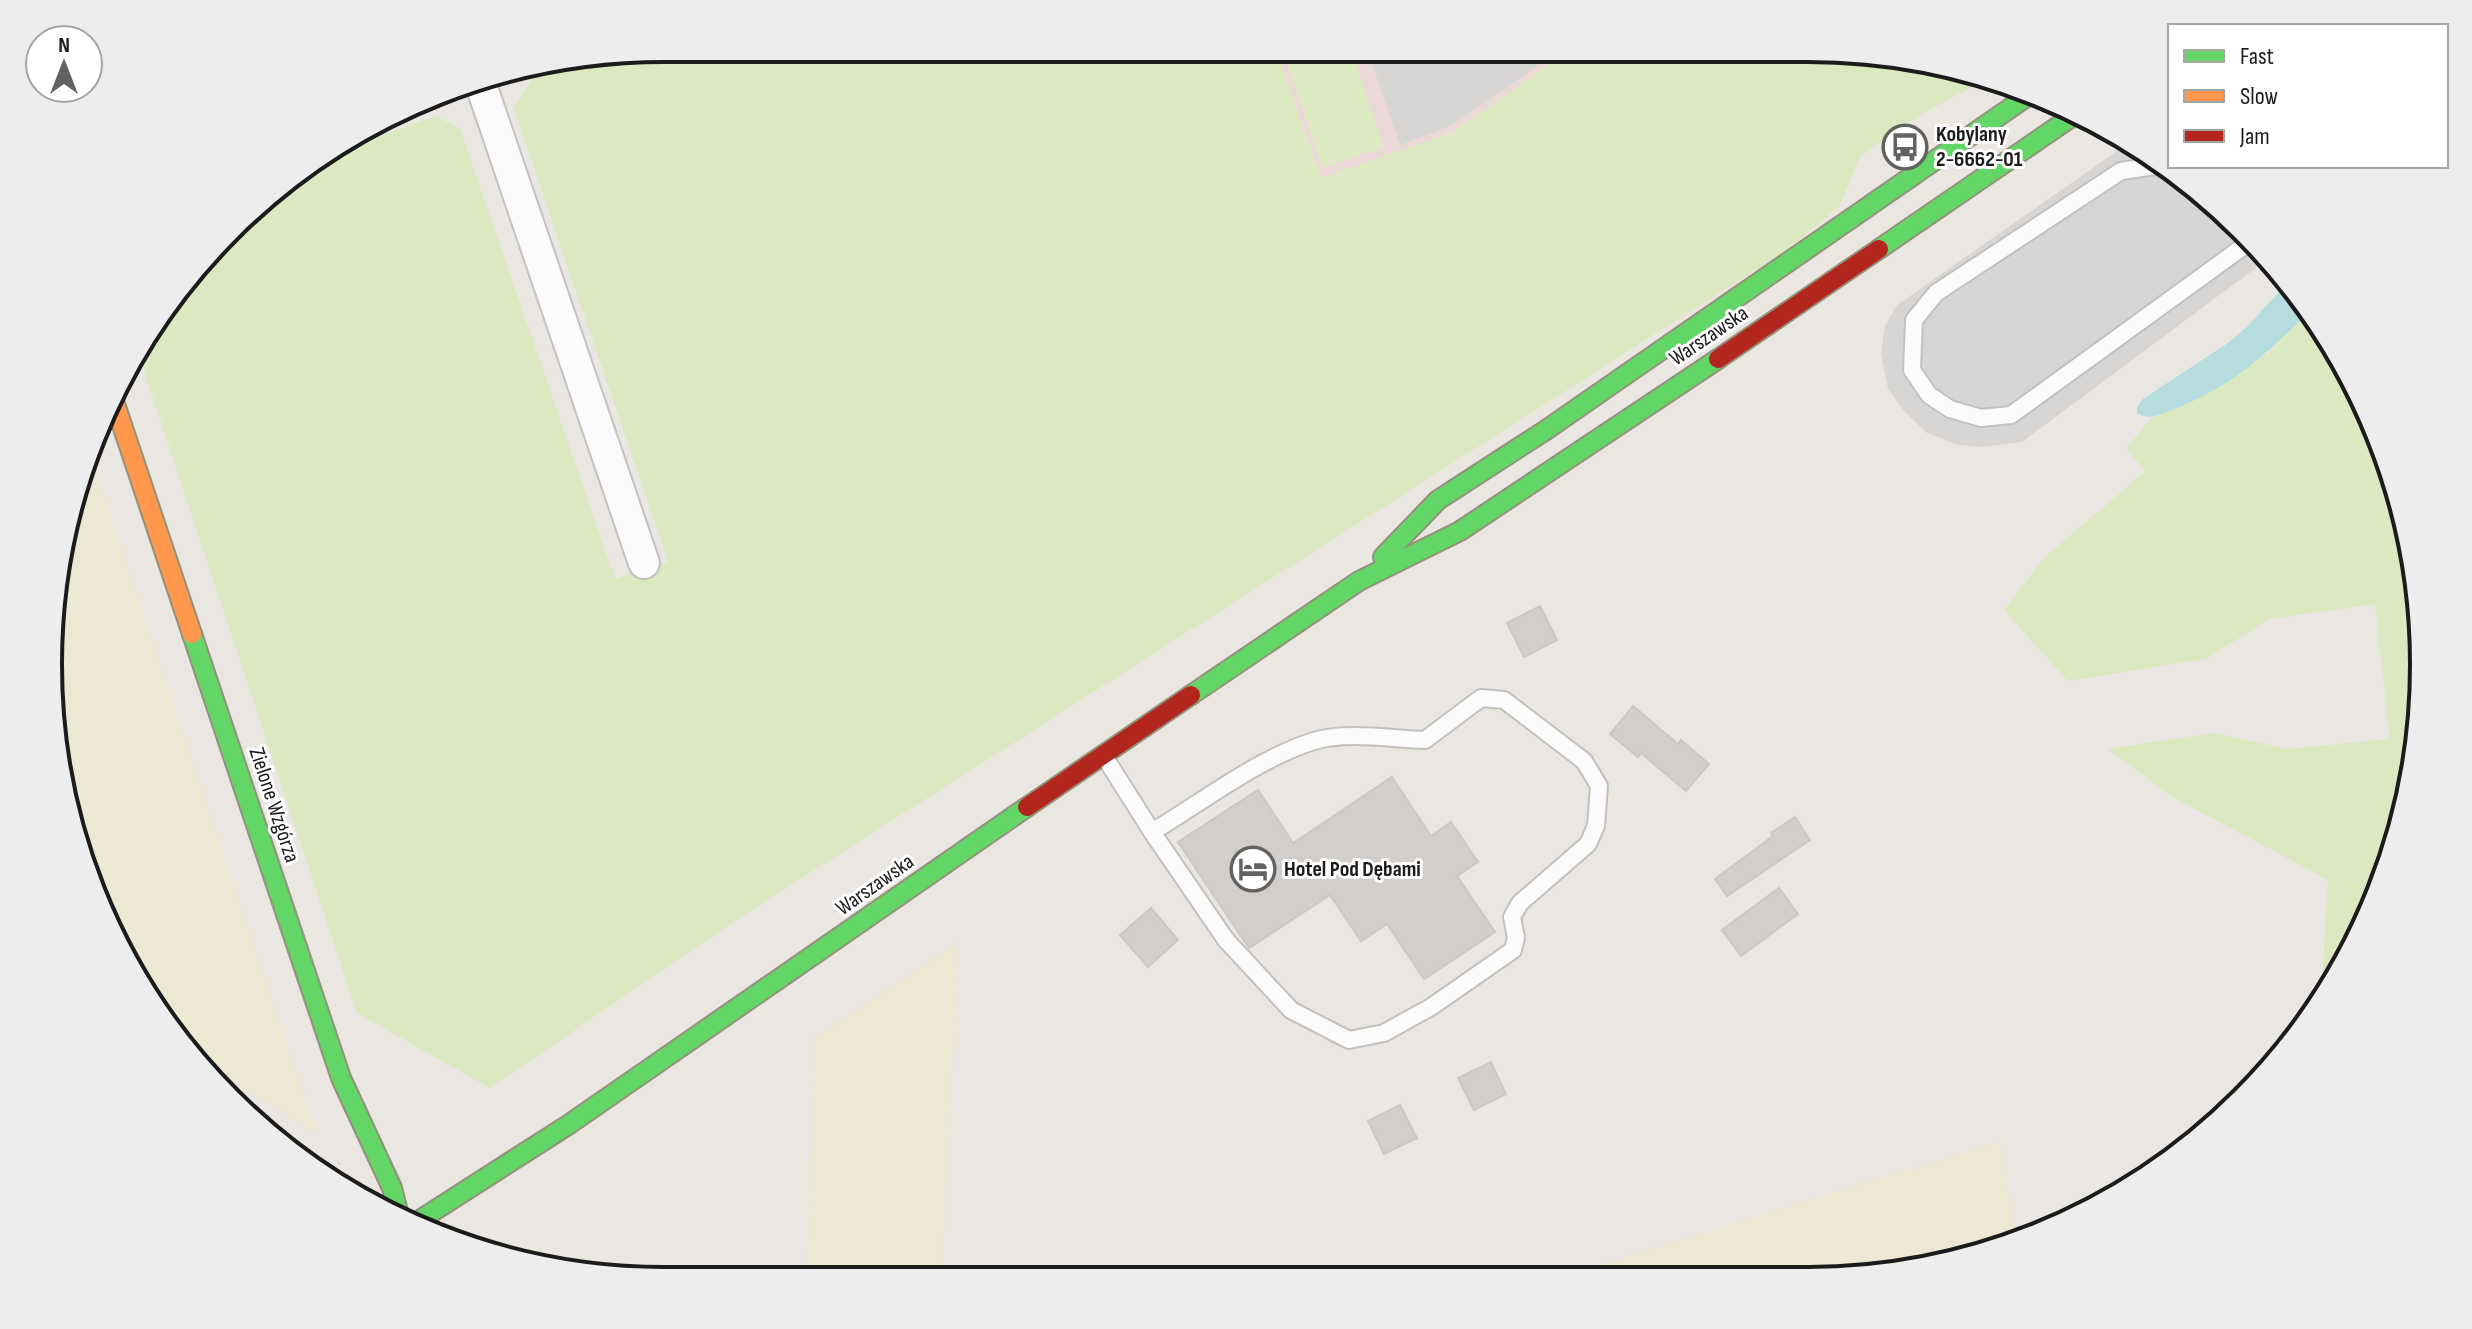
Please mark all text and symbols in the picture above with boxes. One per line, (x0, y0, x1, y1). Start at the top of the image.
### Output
north arrow (24, 24, 104, 104)
legend (2168, 24, 2448, 168)
text: N (58, 32, 70, 59)
text: Fast (2240, 42, 2274, 71)
text: Slow (2240, 82, 2278, 111)
place label: Kobylany 2-6662-01 (1936, 121, 2023, 173)
text: Jam (2239, 122, 2270, 151)
bus stop icon: Kobylany 2-6662-01 (1881, 123, 1929, 171)
street label: Warszawska (1664, 300, 1754, 372)
street label: Zielone Wzgórza (243, 744, 305, 866)
hotel icon: Hotel Pod Dębami (1229, 845, 1277, 893)
street label: Warszawska (831, 848, 919, 922)
place label: Hotel Pod Dębami (1284, 856, 1421, 883)

